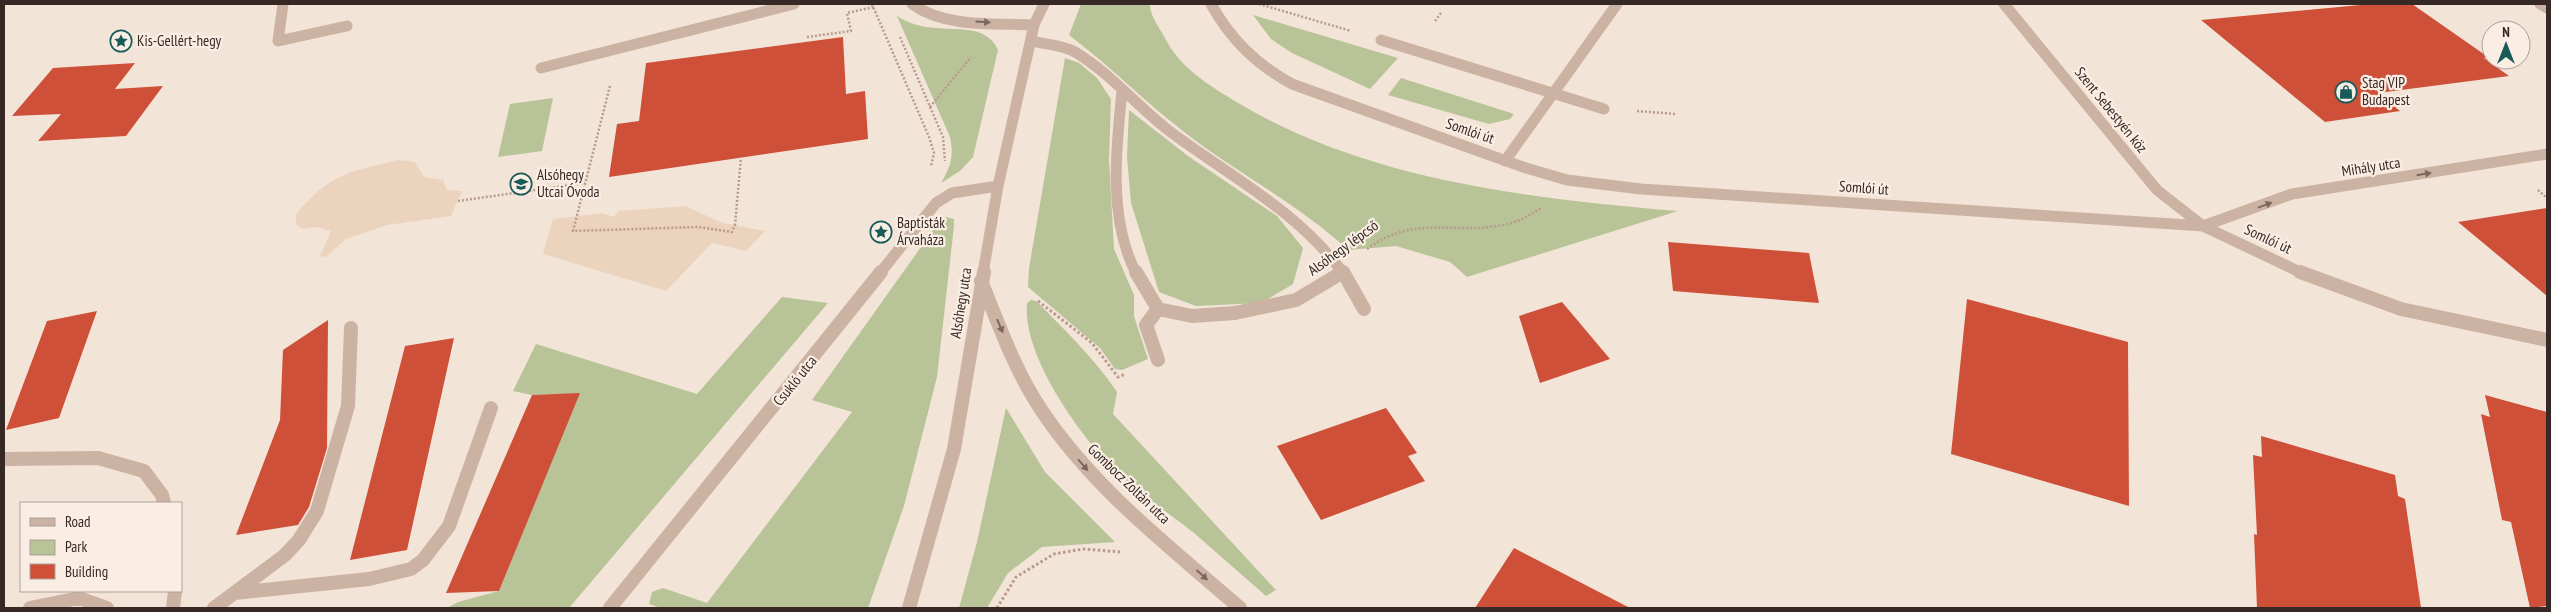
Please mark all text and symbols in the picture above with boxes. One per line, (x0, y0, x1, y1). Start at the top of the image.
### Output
one-way arrow (975, 18, 991, 26)
north arrow (2481, 20, 2531, 70)
text: N (2502, 23, 2510, 41)
place icon: Kis-Gellért-hegy (109, 29, 133, 53)
place label: Kis-Gellért-hegy (137, 31, 222, 50)
street label: Szent Sebestyén köz (2071, 63, 2152, 157)
place label: Stag VIP Budapest (2362, 73, 2410, 109)
shop icon: Stag VIP Budapest (2334, 80, 2358, 104)
street label: Somlói út (1444, 113, 1497, 148)
street label: Mihály utca (2340, 152, 2402, 181)
place label: Alsóhegy Utcai Óvoda (537, 165, 599, 201)
one-way arrow (2417, 169, 2433, 177)
school or university icon: Alsóhegy Utcai Óvoda (509, 172, 533, 196)
street label: Somlói út (1839, 176, 1889, 199)
one-way arrow (2258, 200, 2273, 208)
place label: Baptisták Árvaháza (897, 213, 945, 249)
street label: Alsóhegy lépcső (1304, 216, 1382, 280)
street label: Somlói út (2242, 219, 2295, 258)
place icon: Baptisták Árvaháza (869, 220, 893, 244)
street label: Alsóhegy utca (946, 266, 975, 340)
one-way arrow (996, 319, 1004, 333)
street label: Csukló utca (769, 352, 821, 410)
street label: Gombocz Zoltán utca (1084, 439, 1175, 528)
one-way arrow (1078, 458, 1089, 471)
legend (20, 502, 182, 592)
text: Road (65, 512, 91, 531)
text: Park (65, 537, 87, 556)
text: Building (65, 562, 108, 581)
one-way arrow (1196, 569, 1208, 581)

